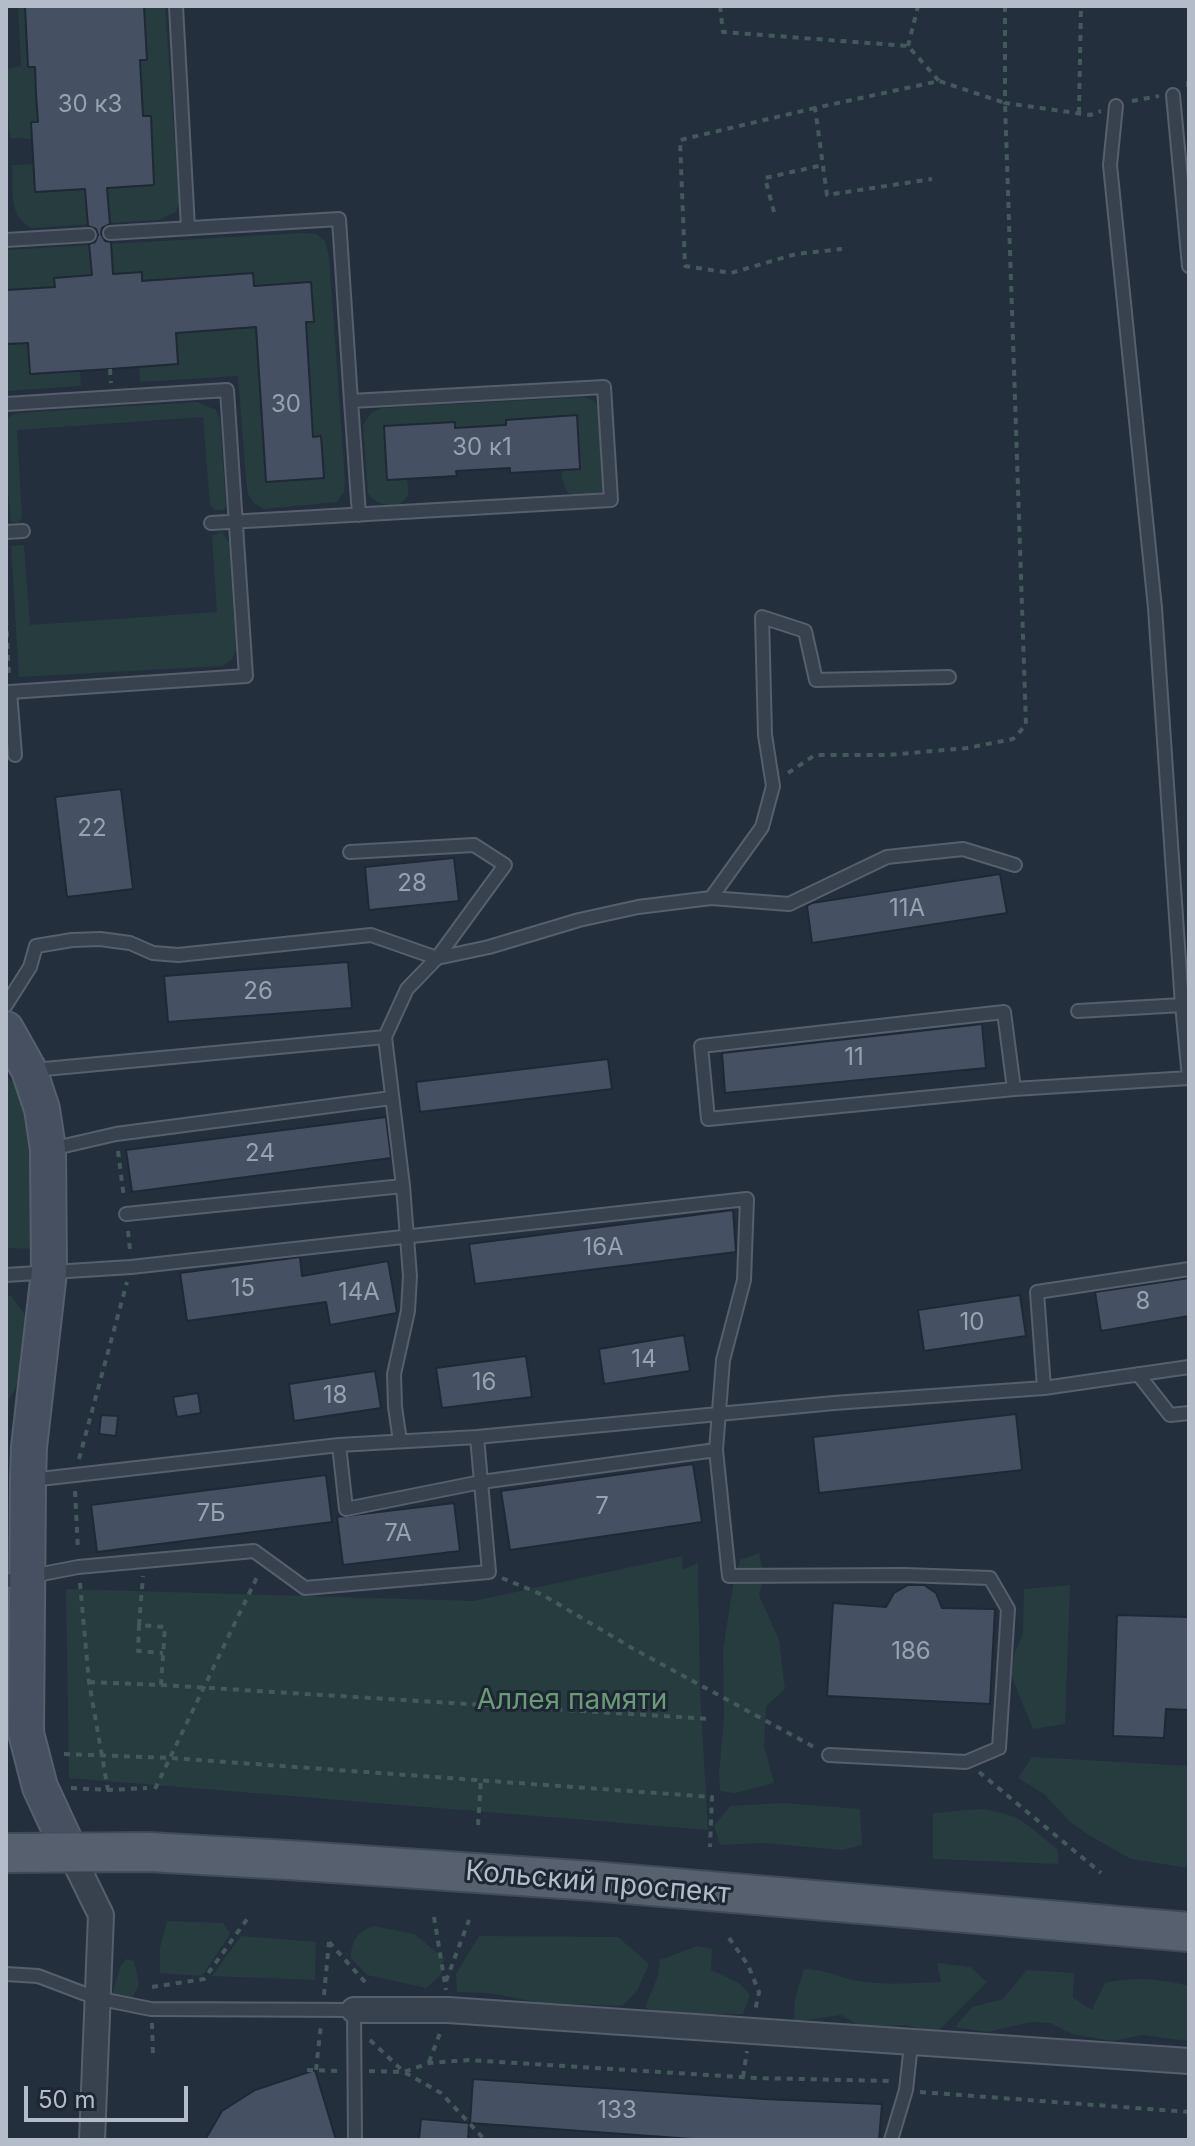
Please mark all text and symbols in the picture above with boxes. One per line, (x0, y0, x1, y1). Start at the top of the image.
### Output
house number: 30 к3 (58, 91, 122, 119)
house number: 30 (271, 391, 301, 419)
house number: 30 к1 (452, 434, 512, 462)
house number: 22 (77, 815, 107, 843)
house number: 28 (397, 870, 427, 898)
house number: 11А (889, 895, 925, 923)
house number: 26 (243, 978, 273, 1006)
house number: 11 (844, 1044, 864, 1072)
house number: 24 (245, 1140, 275, 1168)
house number: 16А (582, 1234, 624, 1262)
house number: 15 (231, 1275, 255, 1303)
house number: 14А (338, 1279, 380, 1307)
house number: 8 (1136, 1288, 1150, 1316)
house number: 10 (960, 1309, 984, 1337)
house number: 14 (631, 1346, 657, 1374)
house number: 16 (472, 1369, 496, 1397)
house number: 18 (323, 1382, 347, 1410)
house number: 7 (595, 1493, 609, 1521)
house number: 7Б (196, 1500, 226, 1528)
house number: 7А (384, 1520, 412, 1548)
house number: 186 (891, 1638, 931, 1666)
park label: Аллея памяти (477, 1684, 667, 1718)
street label: Кольский проспект (464, 1855, 732, 1911)
scale bar (28, 2070, 192, 2120)
text: 50 m (38, 2085, 96, 2114)
house number: 133 (597, 2097, 637, 2125)

